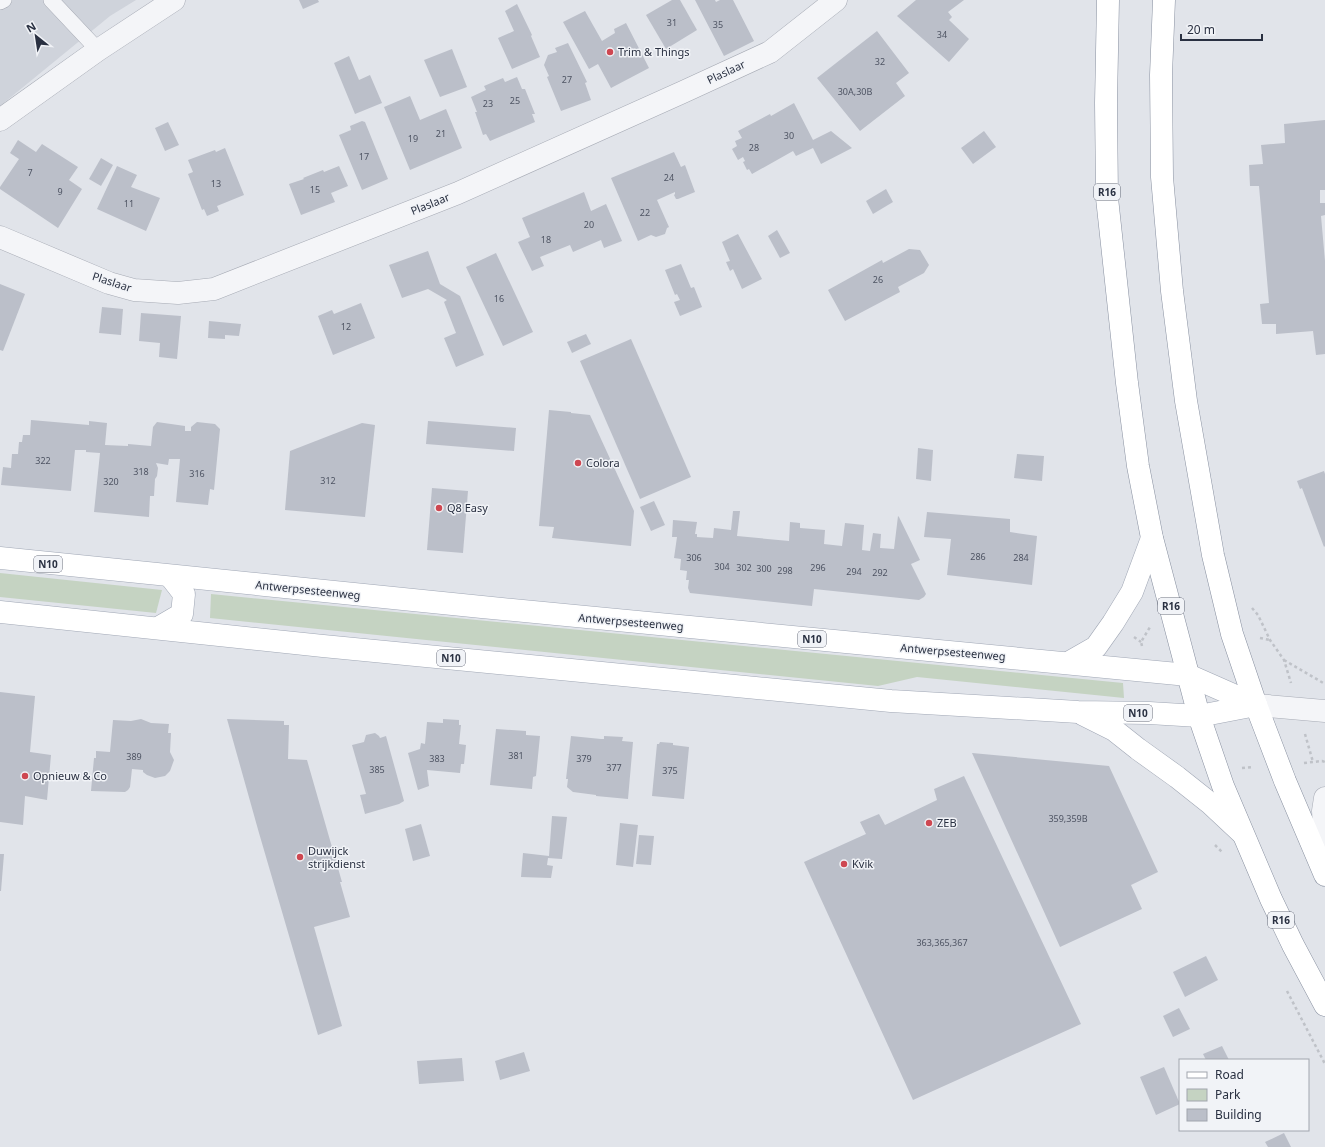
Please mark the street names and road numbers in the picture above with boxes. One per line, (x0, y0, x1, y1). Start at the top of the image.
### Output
street label: Plaslaar (704, 56, 748, 87)
road number: R16 (1094, 184, 1120, 200)
street label: Plaslaar (408, 189, 452, 218)
street label: Plaslaar (91, 268, 134, 295)
road number: N10 (34, 556, 62, 572)
street label: Antwerpsesteenweg (255, 577, 361, 602)
road number: R16 (1158, 598, 1184, 614)
street label: Antwerpsesteenweg (578, 609, 684, 634)
road number: N10 (798, 631, 826, 647)
street label: Antwerpsesteenweg (900, 639, 1006, 664)
road number: N10 (437, 650, 465, 666)
road number: N10 (1124, 705, 1152, 721)
road number: R16 (1268, 912, 1294, 928)

